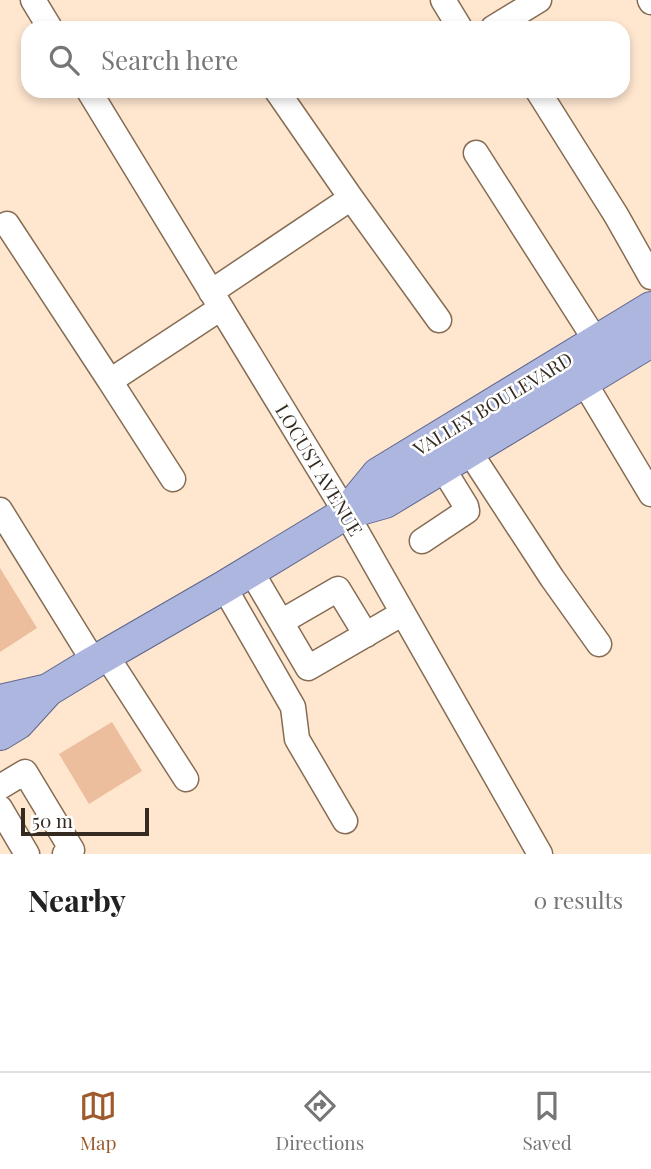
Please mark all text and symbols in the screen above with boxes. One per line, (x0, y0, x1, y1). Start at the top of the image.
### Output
search box (21, 21, 630, 98)
icon: search (45, 41, 83, 79)
text: Search here (101, 42, 238, 77)
street label: VALLEY BOULEVARD (407, 345, 577, 462)
street label: LOCUST AVENUE (270, 399, 369, 540)
scale bar (21, 805, 149, 837)
text: 50 m (32, 807, 73, 833)
text: Nearby (28, 880, 126, 920)
text: 0 results (533, 884, 623, 915)
tab: Map (79, 1087, 117, 1155)
tab: Directions (275, 1087, 364, 1155)
tab: Saved (522, 1087, 572, 1155)

